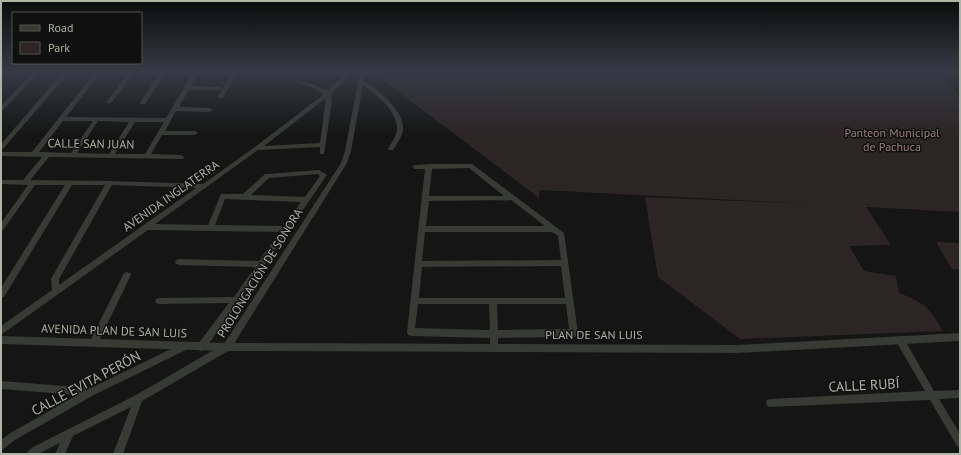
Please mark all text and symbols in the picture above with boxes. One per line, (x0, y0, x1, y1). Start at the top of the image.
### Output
legend (12, 12, 142, 64)
text: Road (48, 20, 73, 35)
text: Park (48, 40, 70, 55)
park label: Panteón Municipal de Pachuca (844, 125, 940, 154)
street label: CALLE SAN JUAN (48, 135, 134, 152)
street label: AVENIDA INGLATERRA (120, 157, 222, 234)
street label: PROLONGACIÓN DE SONORA (214, 205, 306, 340)
street label: AVENIDA PLAN DE SAN LUIS (41, 320, 187, 341)
street label: PLAN DE SAN LUIS (545, 327, 643, 342)
street label: CALLE EVITA PERÓN (28, 347, 144, 419)
street label: CALLE RUBÍ (828, 374, 901, 396)

